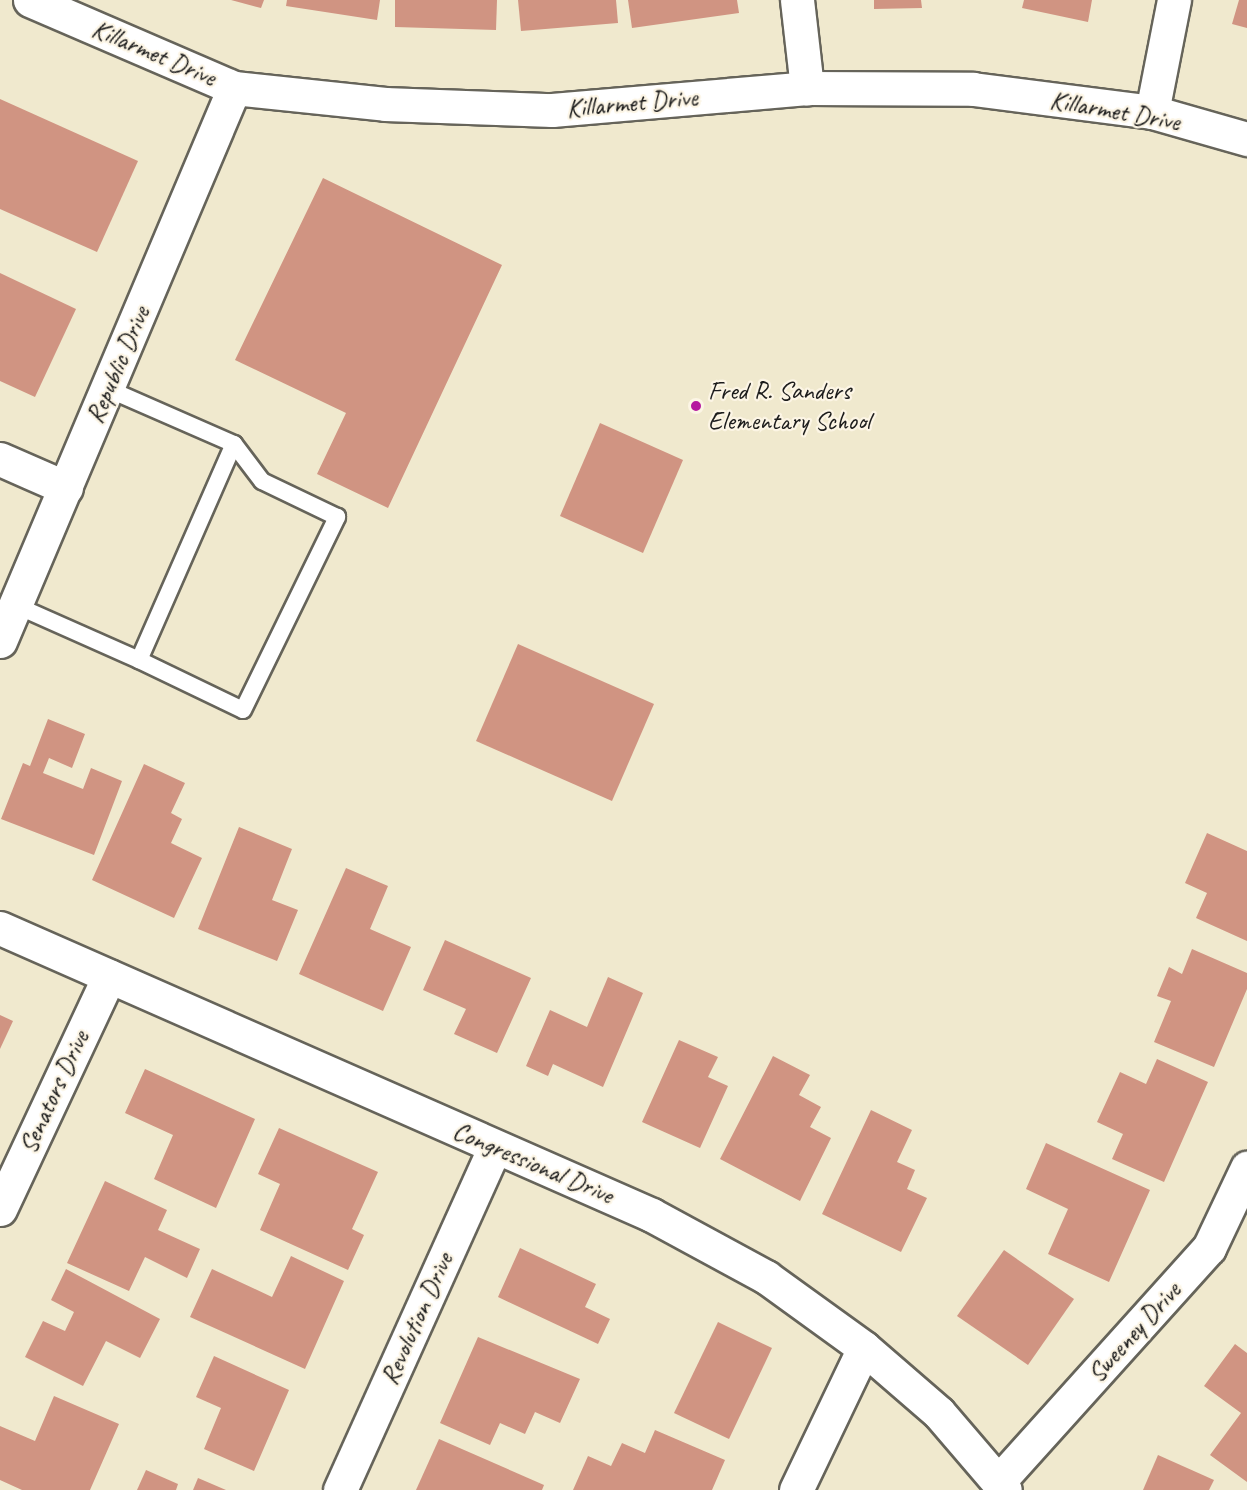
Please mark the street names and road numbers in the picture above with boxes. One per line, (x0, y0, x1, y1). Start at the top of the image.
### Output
street label: Killarmet Drive (87, 13, 221, 93)
street label: Killarmet Drive (565, 82, 699, 124)
street label: Killarmet Drive (1048, 84, 1182, 138)
street label: Republic Drive (79, 302, 157, 428)
street label: Senators Drive (12, 1026, 96, 1158)
street label: Congressional Drive (448, 1115, 618, 1211)
street label: Revolution Drive (374, 1248, 460, 1390)
street label: Sweeney Drive (1081, 1275, 1187, 1389)

